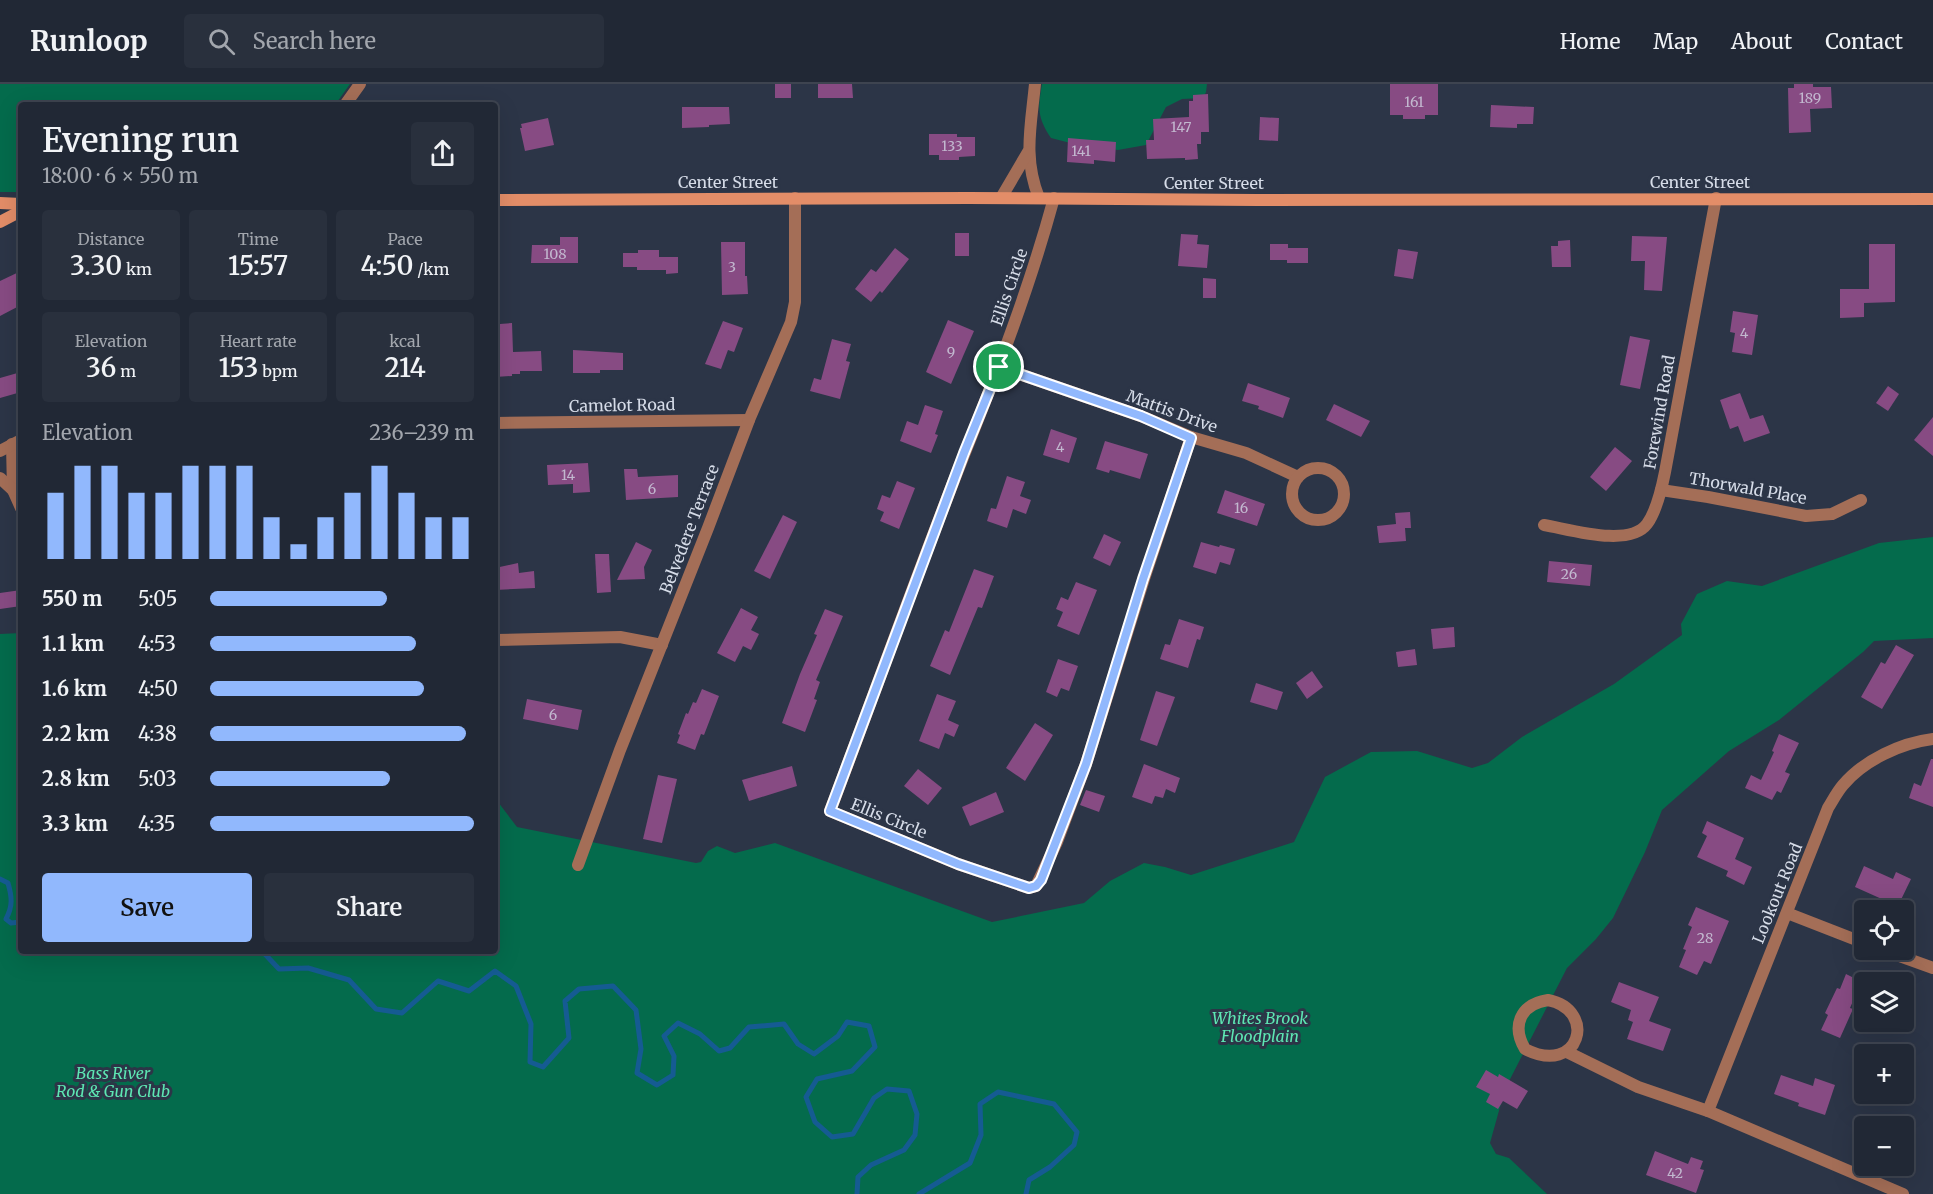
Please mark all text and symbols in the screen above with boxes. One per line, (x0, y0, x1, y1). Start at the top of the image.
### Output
search box (184, 14, 604, 68)
text: Runloop (30, 23, 148, 59)
icon: search (205, 25, 238, 58)
text: Search here (253, 27, 376, 55)
text: Home (1560, 28, 1620, 55)
text: Map (1653, 28, 1698, 55)
text: About (1731, 28, 1792, 55)
text: Contact (1825, 28, 1903, 55)
house number: 189 (1799, 89, 1821, 107)
house number: 161 (1404, 93, 1424, 111)
house number: 147 (1171, 118, 1191, 136)
text: Evening run (42, 120, 239, 161)
button: share (411, 122, 474, 185)
house number: 133 (941, 137, 963, 155)
house number: 141 (1071, 142, 1091, 160)
text: 18:00 · 6 × 550 m (42, 163, 198, 188)
street label: Center Street (678, 172, 779, 192)
street label: Center Street (1650, 172, 1751, 192)
street label: Center Street (1164, 173, 1265, 193)
text: Distance (78, 229, 144, 249)
text: Time (238, 229, 278, 249)
text: Pace (388, 229, 423, 249)
house number: 108 (543, 245, 567, 263)
street label: Ellis Circle (986, 246, 1032, 328)
text: 3.30 (70, 249, 122, 282)
text: 15:57 (228, 249, 288, 282)
text: 4:50 (361, 249, 413, 282)
house number: 3 (728, 258, 736, 276)
text: km (122, 259, 152, 279)
text: /km (413, 259, 449, 279)
house number: 4 (1740, 324, 1749, 342)
text: Elevation (75, 331, 147, 351)
text: Heart rate (220, 331, 296, 351)
text: kcal (389, 331, 421, 351)
pin (973, 341, 1024, 392)
house number: 9 (947, 343, 955, 361)
icon: arrive (982, 350, 1015, 383)
text: 36 (86, 351, 116, 384)
text: 153 (218, 351, 258, 384)
text: 214 (384, 351, 426, 384)
street label: Forewind Road (1639, 353, 1679, 471)
text: m (116, 361, 136, 381)
text: bpm (258, 361, 298, 381)
street label: Mattis Drive (1124, 385, 1220, 437)
street label: Camelot Road (569, 394, 676, 416)
text: Elevation (42, 420, 133, 445)
text: 236–239 m (369, 420, 474, 445)
house number: 4 (1056, 438, 1065, 456)
street label: Belvedere Terrace (655, 461, 723, 597)
house number: 14 (561, 466, 575, 484)
street label: Thorwald Place (1688, 468, 1808, 508)
house number: 6 (648, 480, 656, 498)
house number: 16 (1234, 499, 1248, 517)
house number: 26 (1561, 565, 1577, 583)
text: 550 m (42, 586, 102, 611)
text: 5:05 (138, 586, 177, 611)
text: 1.1 km (42, 631, 104, 656)
text: 4:53 (138, 631, 176, 656)
text: 1.6 km (42, 676, 107, 701)
text: 4:50 (138, 676, 178, 701)
house number: 6 (549, 706, 557, 724)
text: 2.2 km (42, 721, 109, 746)
text: 4:38 (138, 721, 177, 746)
text: 2.8 km (42, 766, 110, 791)
text: 5:03 (138, 766, 177, 791)
street label: Ellis Circle (848, 794, 930, 842)
text: 3.3 km (42, 811, 108, 836)
text: 4:35 (138, 811, 176, 836)
street label: Lookout Road (1748, 839, 1806, 946)
button: Save (42, 873, 252, 942)
button: Share (264, 873, 474, 942)
map controls (1854, 900, 1914, 1176)
button: locate (1854, 900, 1914, 960)
house number: 28 (1697, 929, 1713, 947)
button: layers (1854, 972, 1914, 1032)
park label: Whites Brook Floodplain (1212, 1008, 1308, 1046)
button: + (1854, 1044, 1914, 1104)
park label: Bass River Rod & Gun Club (56, 1063, 170, 1101)
button: − (1854, 1116, 1914, 1176)
house number: 42 (1667, 1164, 1683, 1182)

